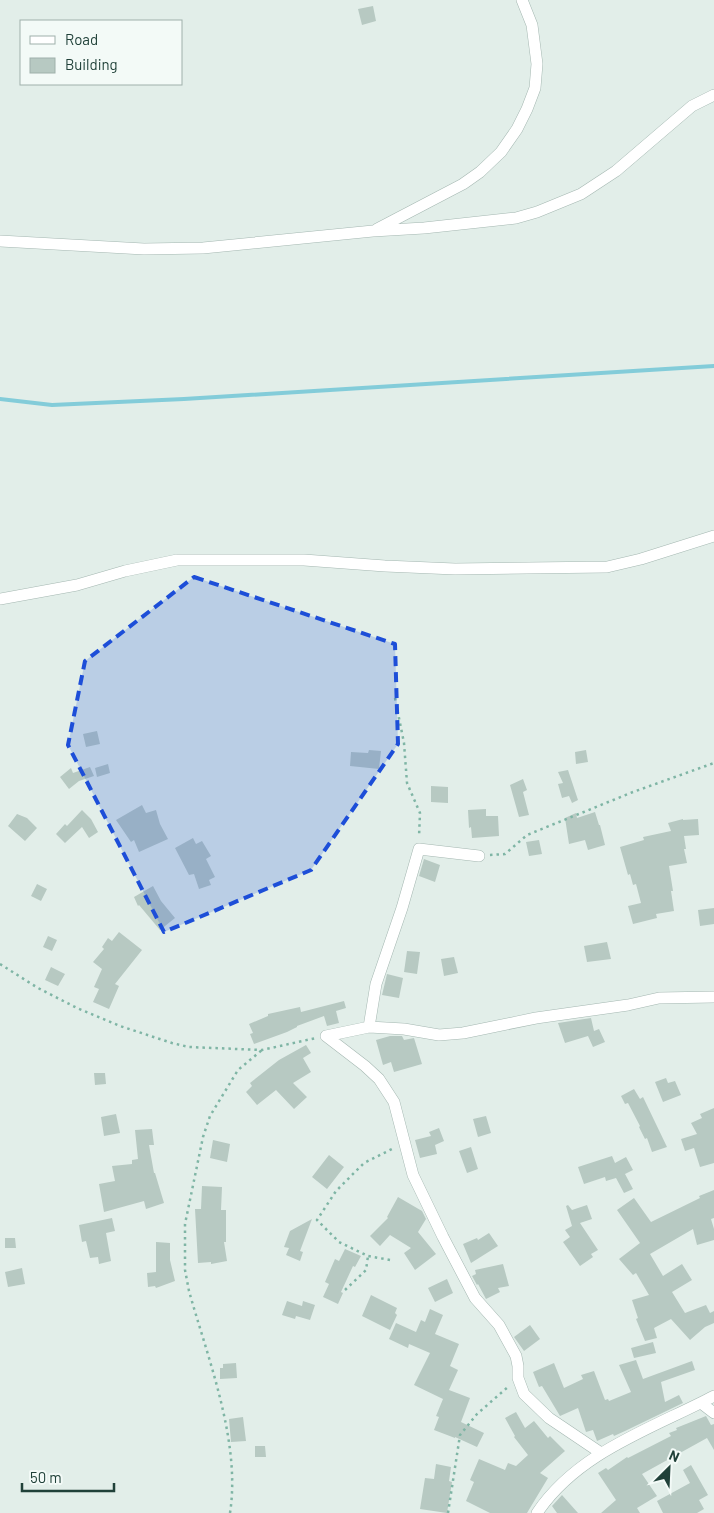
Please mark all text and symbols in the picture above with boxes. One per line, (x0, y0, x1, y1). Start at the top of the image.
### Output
legend (20, 20, 182, 85)
text: Road (65, 30, 98, 48)
text: Building (65, 55, 118, 73)
north arrow (644, 1443, 694, 1493)
text: N (667, 1446, 682, 1465)
scale bar (22, 1460, 115, 1492)
text: 50 m (30, 1468, 62, 1486)

